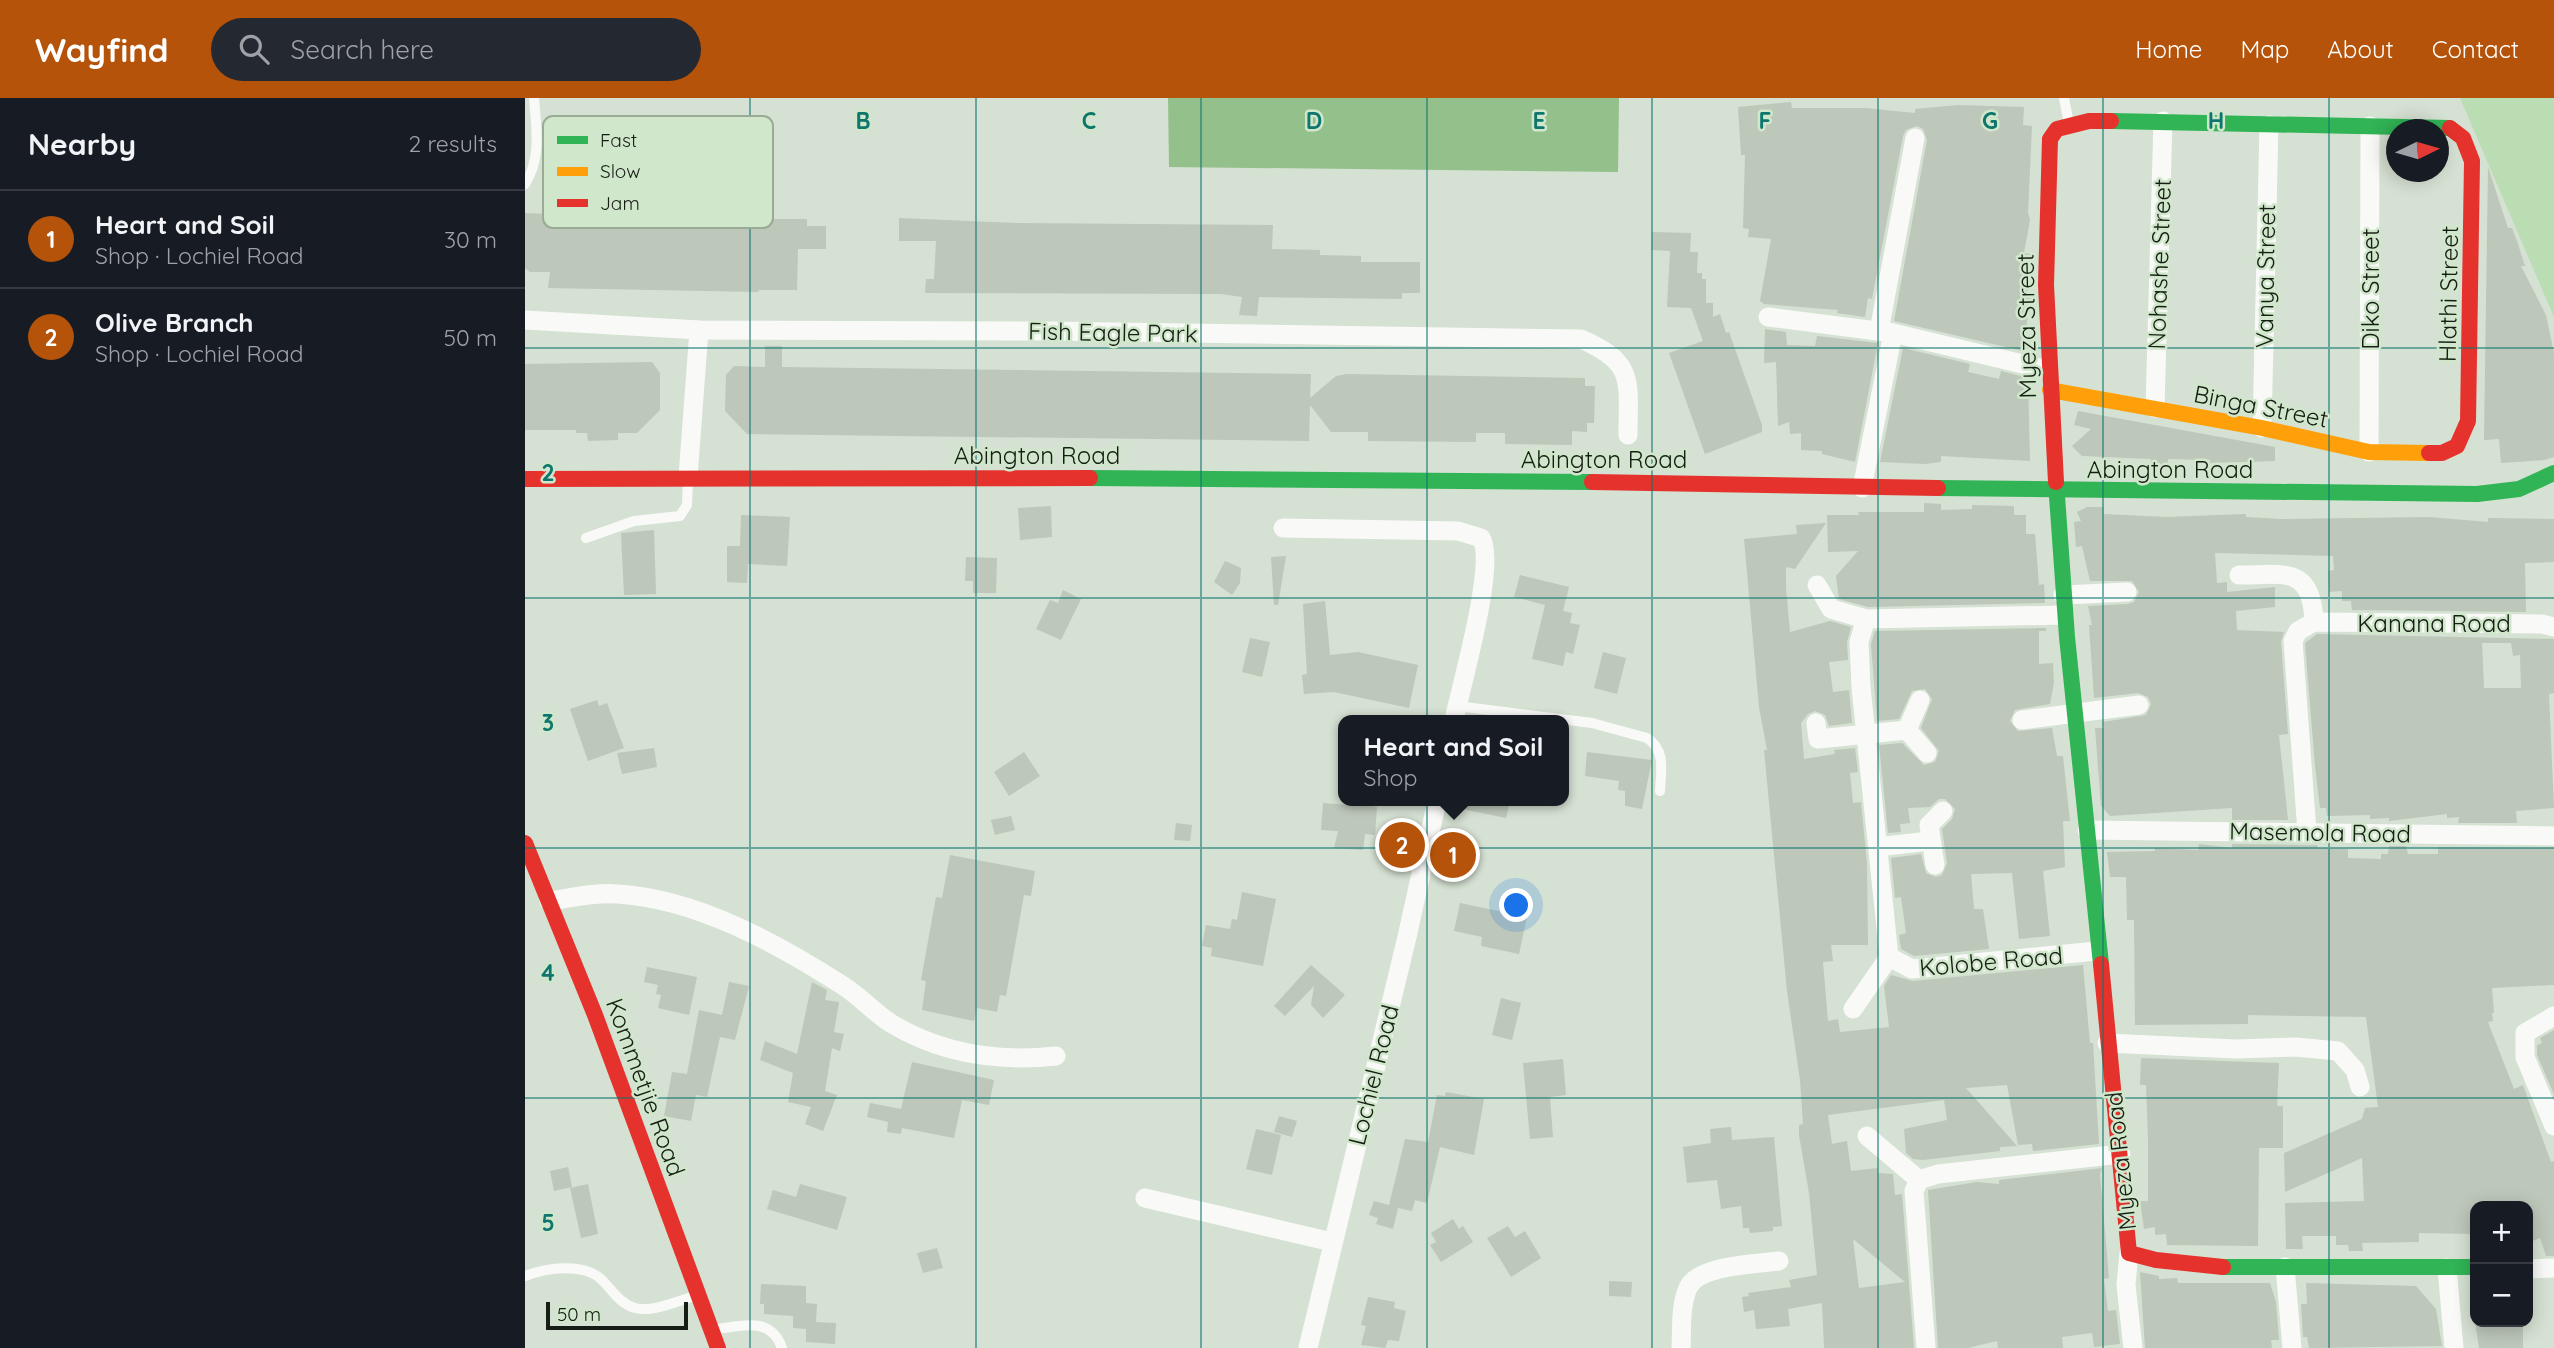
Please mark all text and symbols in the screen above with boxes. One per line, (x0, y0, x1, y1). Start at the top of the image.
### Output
search box (211, 18, 701, 81)
text: Wayfind (35, 29, 169, 70)
icon: search (235, 30, 273, 68)
text: Search here (291, 33, 434, 66)
text: Home (2135, 34, 2202, 64)
text: Map (2240, 34, 2289, 64)
text: About (2327, 34, 2394, 64)
text: Contact (2432, 34, 2519, 64)
text: B (855, 106, 871, 135)
text: C (1082, 106, 1096, 135)
text: D (1306, 106, 1322, 135)
text: E (1532, 106, 1546, 135)
text: F (1759, 106, 1771, 135)
text: G (1982, 106, 1998, 135)
text: H (2208, 106, 2224, 135)
legend (543, 116, 773, 228)
north arrow (2386, 119, 2449, 182)
text: Nearby (28, 125, 136, 163)
text: Fast (600, 128, 637, 152)
text: 2 results (408, 129, 497, 158)
text: Slow (600, 159, 641, 183)
street label: Nohashe Street (2141, 178, 2177, 350)
text: Jam (600, 191, 640, 215)
street label: Vanya Street (2249, 204, 2281, 348)
text: Heart and Soil (95, 208, 275, 241)
text: 1 (47, 225, 55, 254)
text: 30 m (444, 225, 497, 254)
street label: Hlathi Street (2432, 226, 2464, 362)
street label: Diko Street (2355, 228, 2385, 350)
text: Shop · Lochiel Road (95, 241, 304, 270)
street label: Myeza Street (2010, 253, 2042, 399)
text: Olive Branch (95, 306, 254, 339)
street label: Fish Eagle Park (1028, 316, 1198, 348)
text: 2 (44, 323, 58, 352)
text: 50 m (444, 323, 497, 352)
text: Shop · Lochiel Road (95, 339, 304, 368)
street label: Binga Street (2191, 378, 2331, 434)
street label: Abington Road (954, 440, 1120, 470)
street label: Abington Road (1521, 444, 1687, 474)
street label: Abington Road (2087, 454, 2253, 484)
text: 2 (541, 458, 555, 487)
street label: Kanana Road (2357, 608, 2511, 638)
text: 3 (542, 708, 554, 737)
popup (1338, 715, 1569, 806)
text: Heart and Soil (1364, 730, 1544, 763)
text: Shop (1364, 763, 1417, 792)
street label: Masemola Road (2229, 815, 2411, 849)
pin: 2 (1379, 819, 1425, 871)
pin: 1 (1430, 829, 1476, 881)
your location (1499, 888, 1533, 922)
street label: Kolobe Road (1918, 940, 2064, 982)
text: 4 (541, 958, 555, 987)
street label: Kommetjie Road (600, 994, 692, 1180)
street label: Lochiel Road (1341, 1002, 1405, 1148)
street label: Myeza Road (2098, 1090, 2142, 1232)
map controls (2470, 1201, 2533, 1327)
button: + (2470, 1201, 2533, 1264)
text: 5 (541, 1208, 555, 1237)
button: − (2470, 1264, 2533, 1327)
scale bar (546, 1299, 688, 1331)
text: 50 m (557, 1302, 601, 1326)

